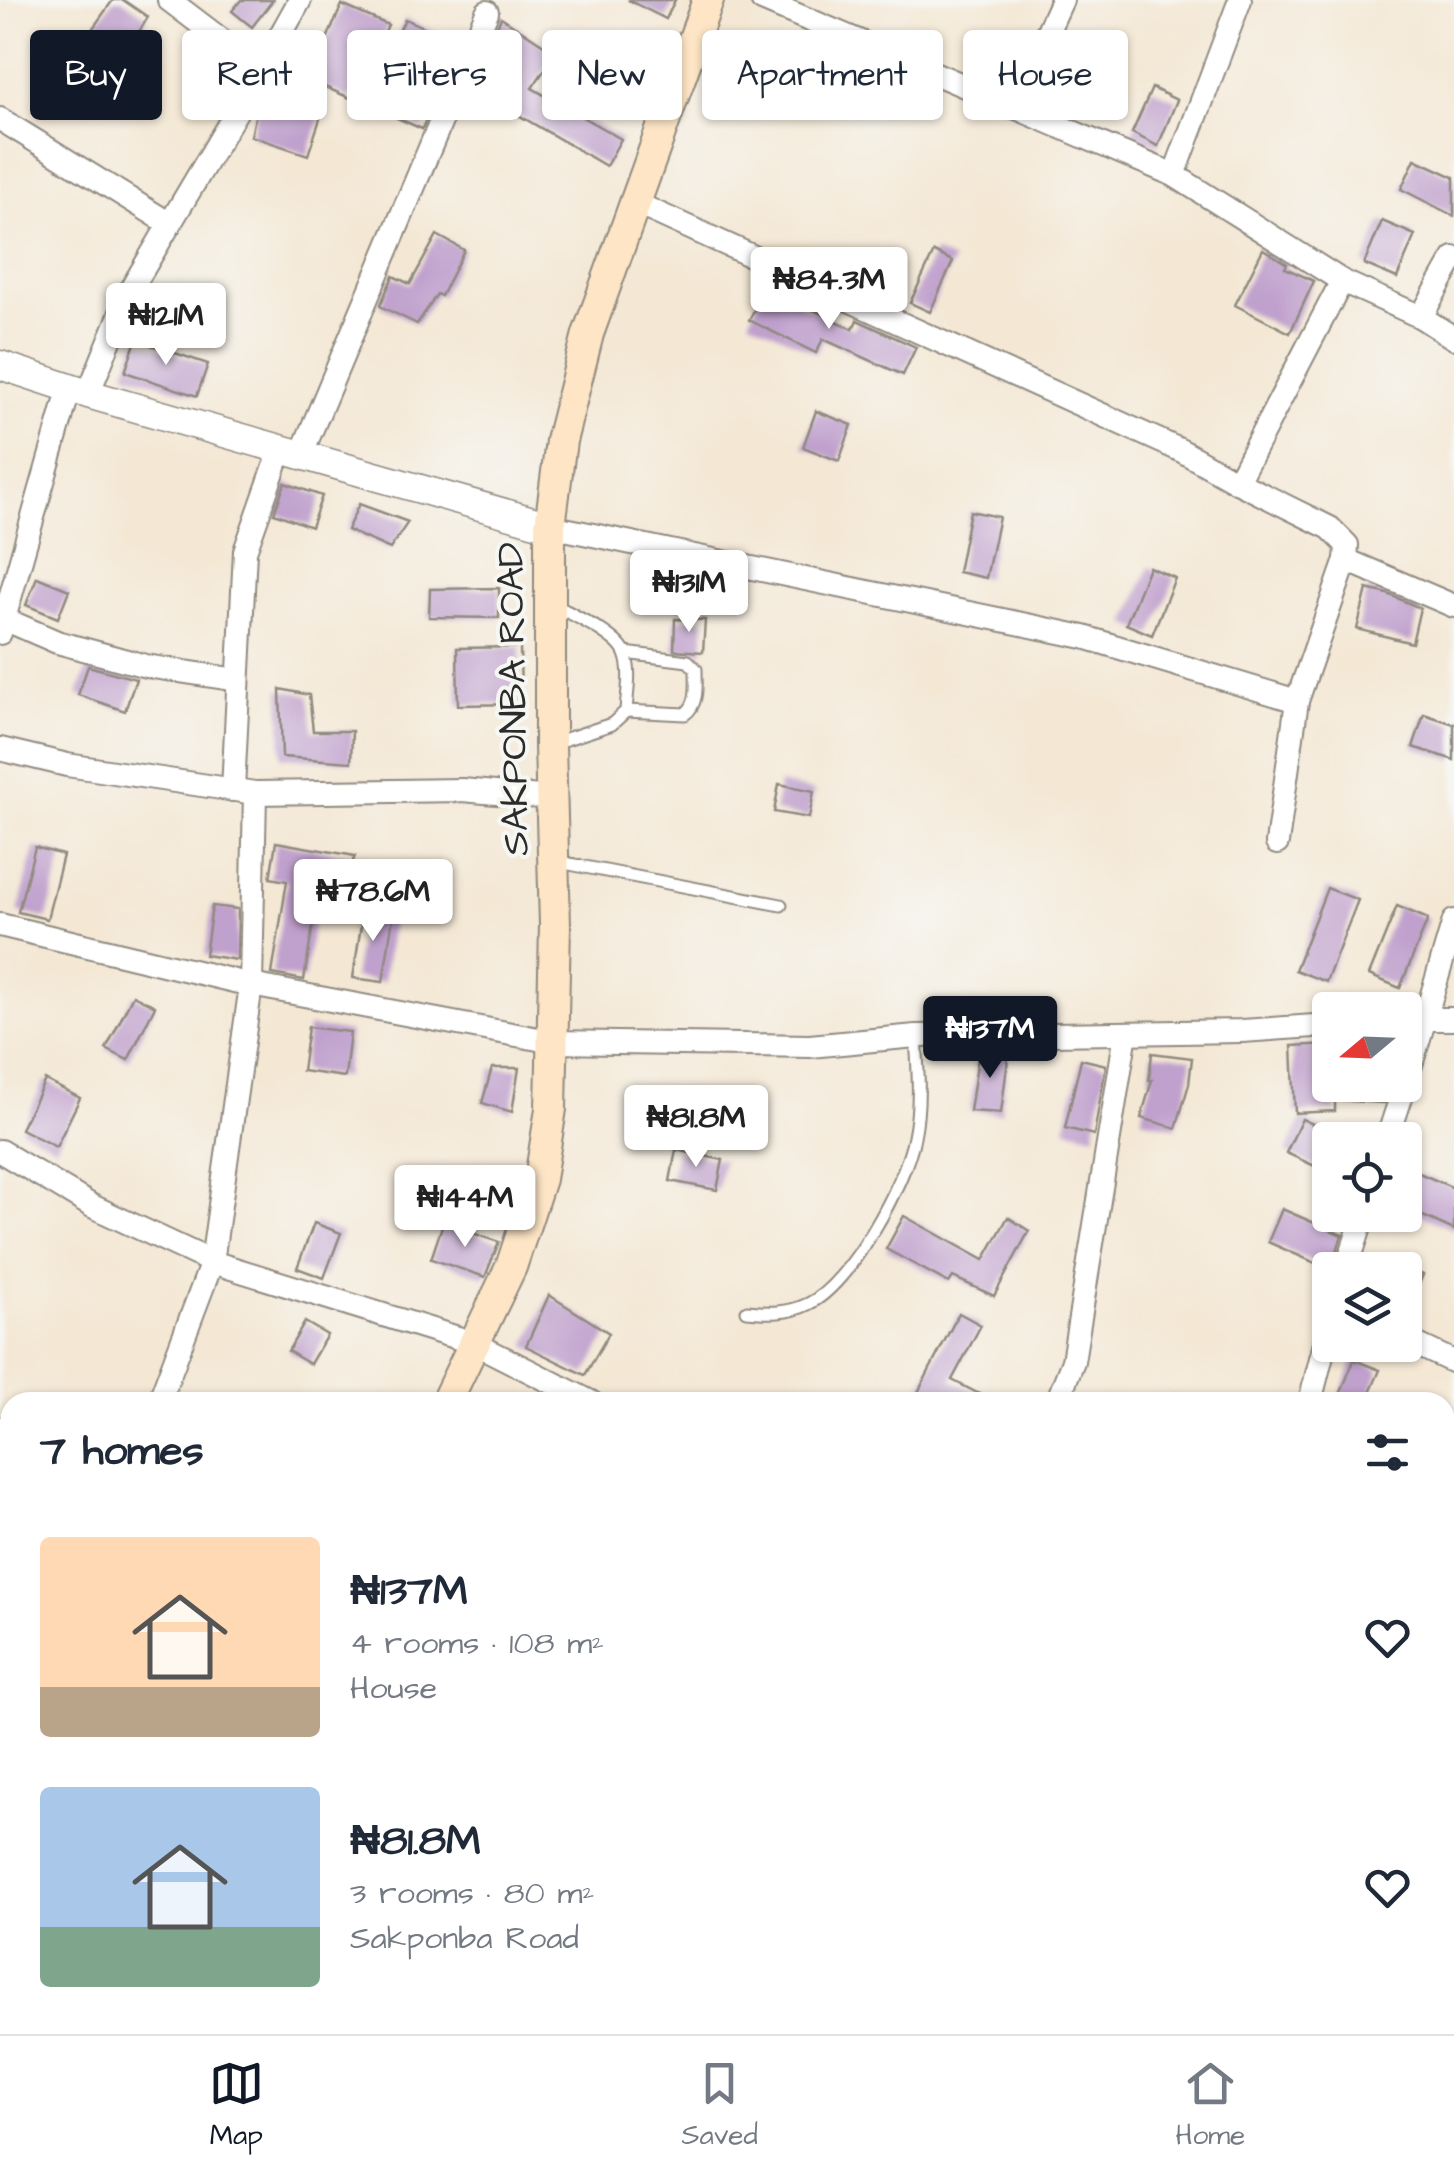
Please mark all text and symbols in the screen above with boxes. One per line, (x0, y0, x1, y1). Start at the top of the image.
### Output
chip: Buy (30, 30, 162, 120)
chip: Rent (182, 30, 327, 120)
chip: Filters (347, 30, 522, 120)
chip: New (542, 30, 682, 120)
chip: Apartment (702, 30, 943, 120)
chip: House (963, 30, 1128, 120)
pin: ₦84.3M (748, 247, 910, 332)
text: ₦84.3M (773, 257, 885, 302)
pin: ₦121M (96, 283, 236, 368)
text: ₦121M (128, 293, 204, 338)
street label: SAKPONBA ROAD (485, 542, 543, 856)
pin: ₦131M (619, 550, 759, 635)
text: ₦131M (652, 560, 726, 605)
pin: ₦78.6M (292, 859, 454, 944)
text: ₦78.6M (316, 869, 430, 914)
north arrow (1312, 992, 1422, 1102)
map controls (1312, 992, 1422, 1362)
pin: ₦137M (920, 996, 1060, 1081)
text: ₦137M (945, 1006, 1035, 1051)
pin: ₦81.8M (615, 1085, 777, 1170)
text: ₦81.8M (646, 1095, 746, 1140)
button: locate (1312, 1122, 1422, 1232)
pin: ₦144M (395, 1165, 535, 1250)
text: ₦144M (416, 1175, 514, 1220)
button: layers (1312, 1252, 1422, 1362)
text: 7 homes (40, 1423, 204, 1481)
icon: filters (1360, 1425, 1415, 1480)
text: ₦137M (350, 1563, 468, 1621)
icon: home (120, 1577, 240, 1697)
icon: heart (1360, 1610, 1415, 1665)
text: 4 rooms · 108 m² (350, 1621, 604, 1666)
text: House (350, 1666, 437, 1711)
text: ₦81.8M (350, 1813, 481, 1871)
icon: home (120, 1827, 240, 1947)
icon: heart (1360, 1860, 1415, 1915)
text: 3 rooms · 80 m² (350, 1871, 595, 1916)
text: Sakponba Road (350, 1916, 579, 1961)
tab: Map (209, 2056, 264, 2155)
tab: Saved (682, 2056, 758, 2155)
tab: Home (1175, 2056, 1245, 2155)

